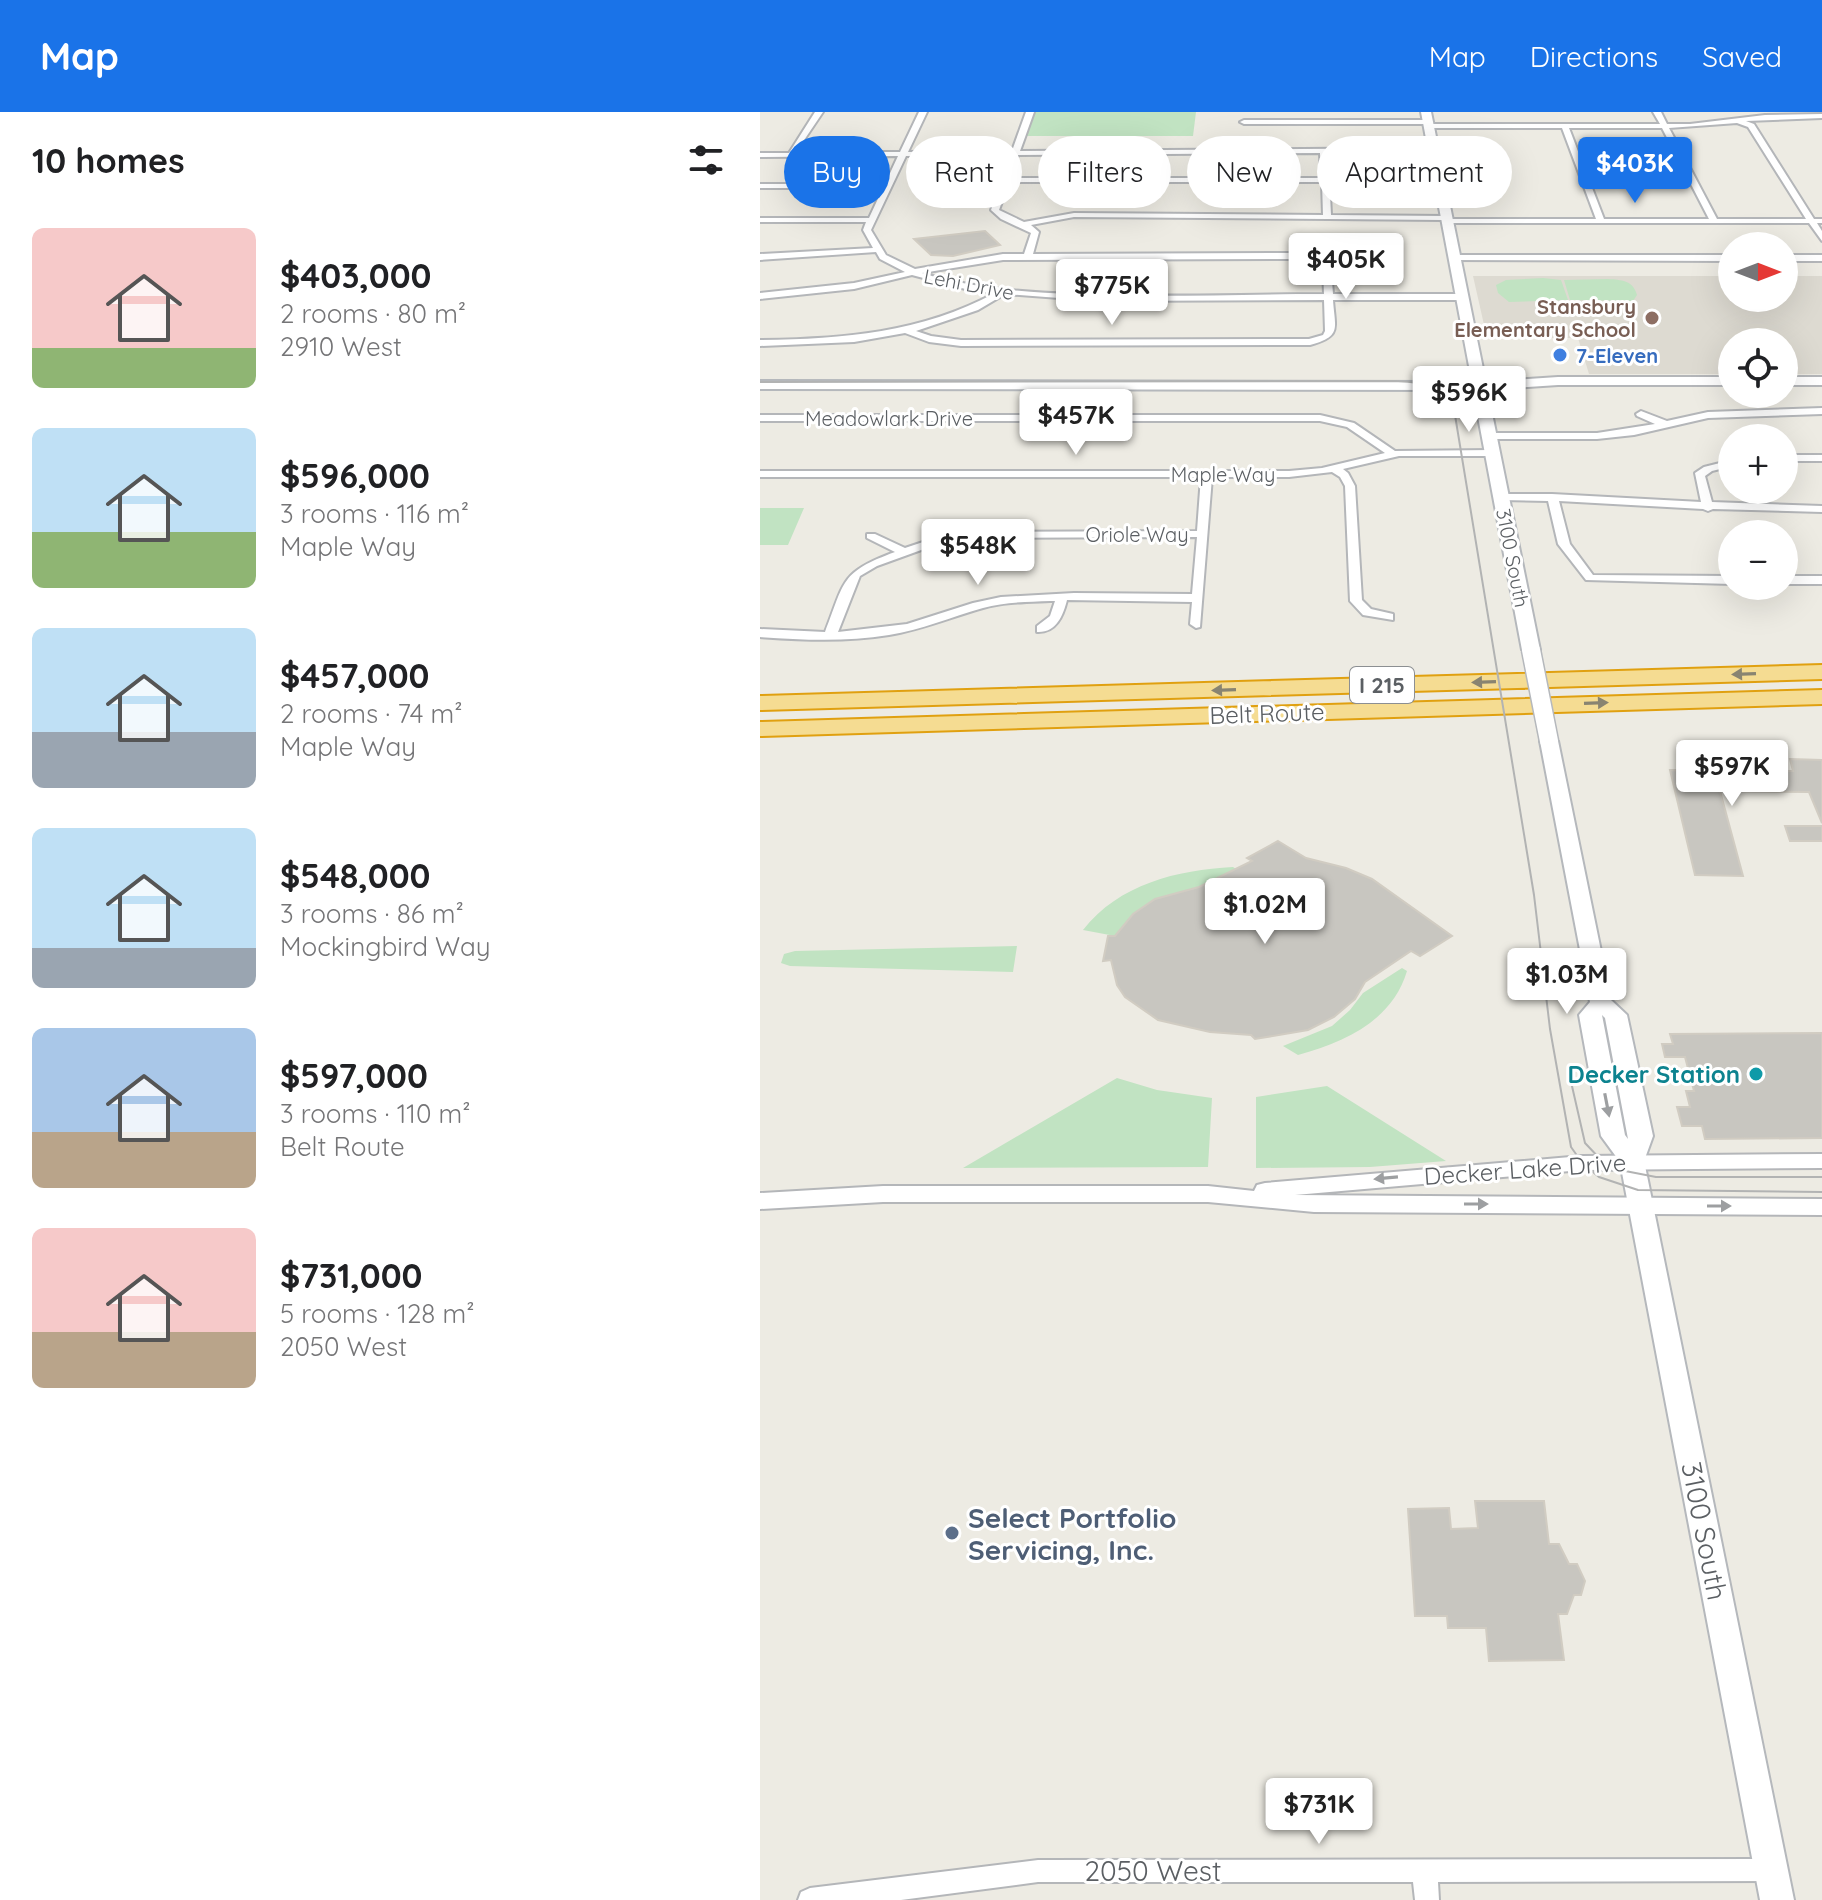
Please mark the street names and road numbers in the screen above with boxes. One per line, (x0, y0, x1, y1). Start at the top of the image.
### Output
street label: Lehi Drive (922, 263, 1016, 305)
street label: Meadowlark Drive (805, 406, 973, 431)
street label: Maple Way (1171, 462, 1275, 487)
street label: 3100 South (1491, 507, 1535, 609)
street label: Oriole Way (1085, 522, 1189, 547)
road number: I 215 (1350, 667, 1414, 703)
street label: Belt Route (1209, 696, 1325, 730)
street label: Decker Lake Drive (1423, 1147, 1627, 1191)
street label: 3100 South (1674, 1459, 1736, 1603)
street label: 2050 West (1085, 1853, 1221, 1888)

